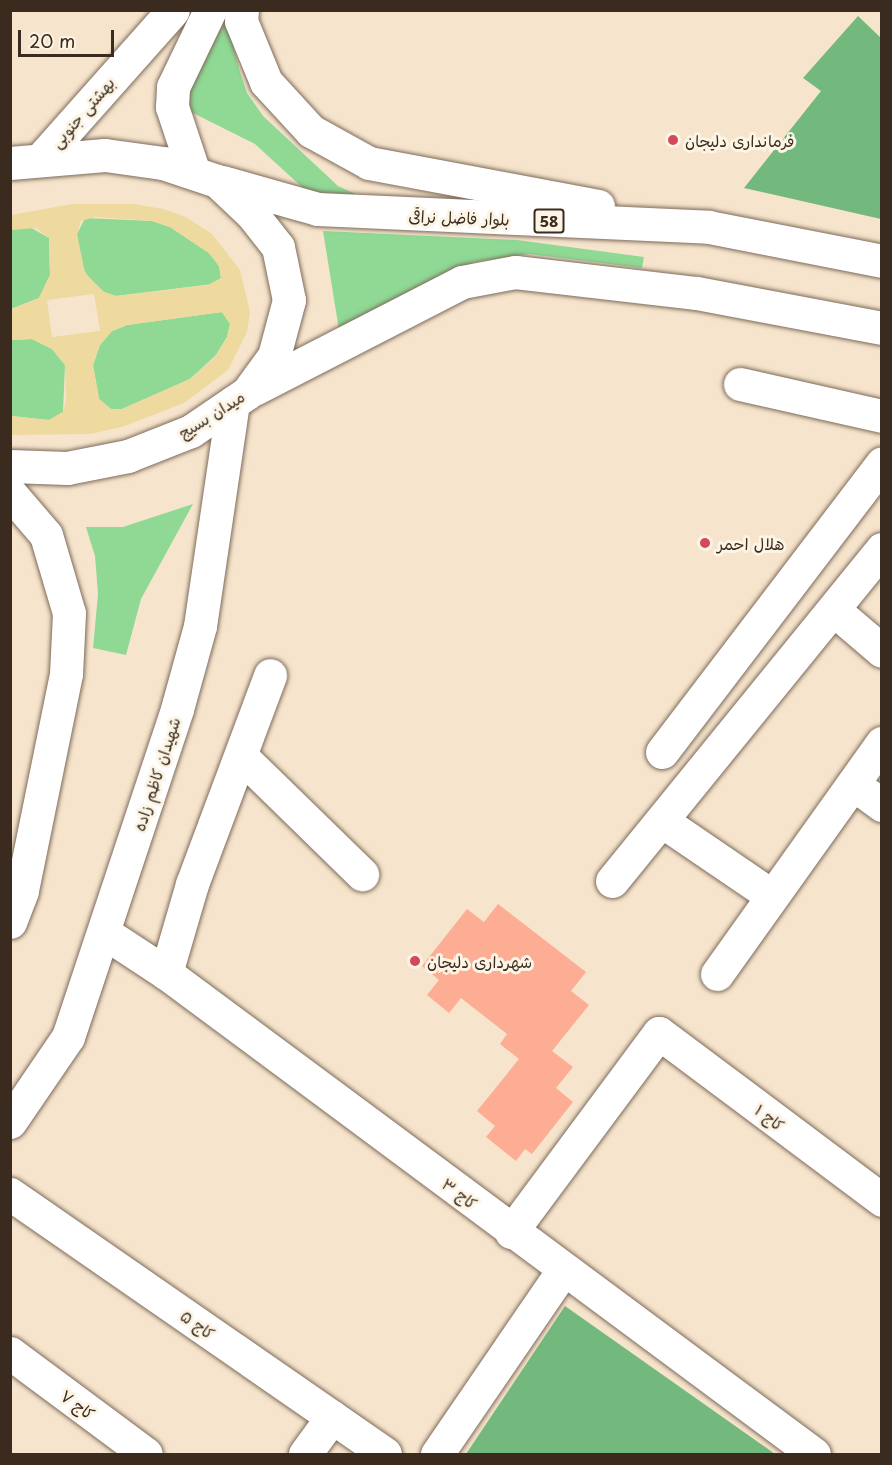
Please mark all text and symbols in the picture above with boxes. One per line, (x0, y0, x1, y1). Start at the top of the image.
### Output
scale bar (21, 18, 117, 56)
text: 20 m (29, 27, 75, 54)
street label: بهشتی جنوبی (46, 73, 118, 151)
place label: فرمانداری دلیجان (685, 130, 794, 150)
marker: فرمانداری دلیجان (666, 133, 680, 147)
street label: بلوار فاضل نراقی (408, 206, 510, 228)
road number: 58 (532, 209, 566, 233)
street label: میدان بسیج (174, 386, 248, 442)
place label: هلال احمر (717, 533, 784, 553)
marker: هلال احمر (698, 536, 712, 550)
street label: شهیدان کاظم زاده (129, 715, 183, 833)
place label: شهرداری دلیجان (427, 951, 532, 971)
marker: شهرداری دلیجان (408, 954, 422, 968)
street label: کاج ۱ (751, 1100, 789, 1134)
street label: کاج ۳ (439, 1173, 481, 1213)
street label: کاج ۵ (177, 1305, 219, 1343)
street label: کاج ۷ (57, 1385, 99, 1423)

